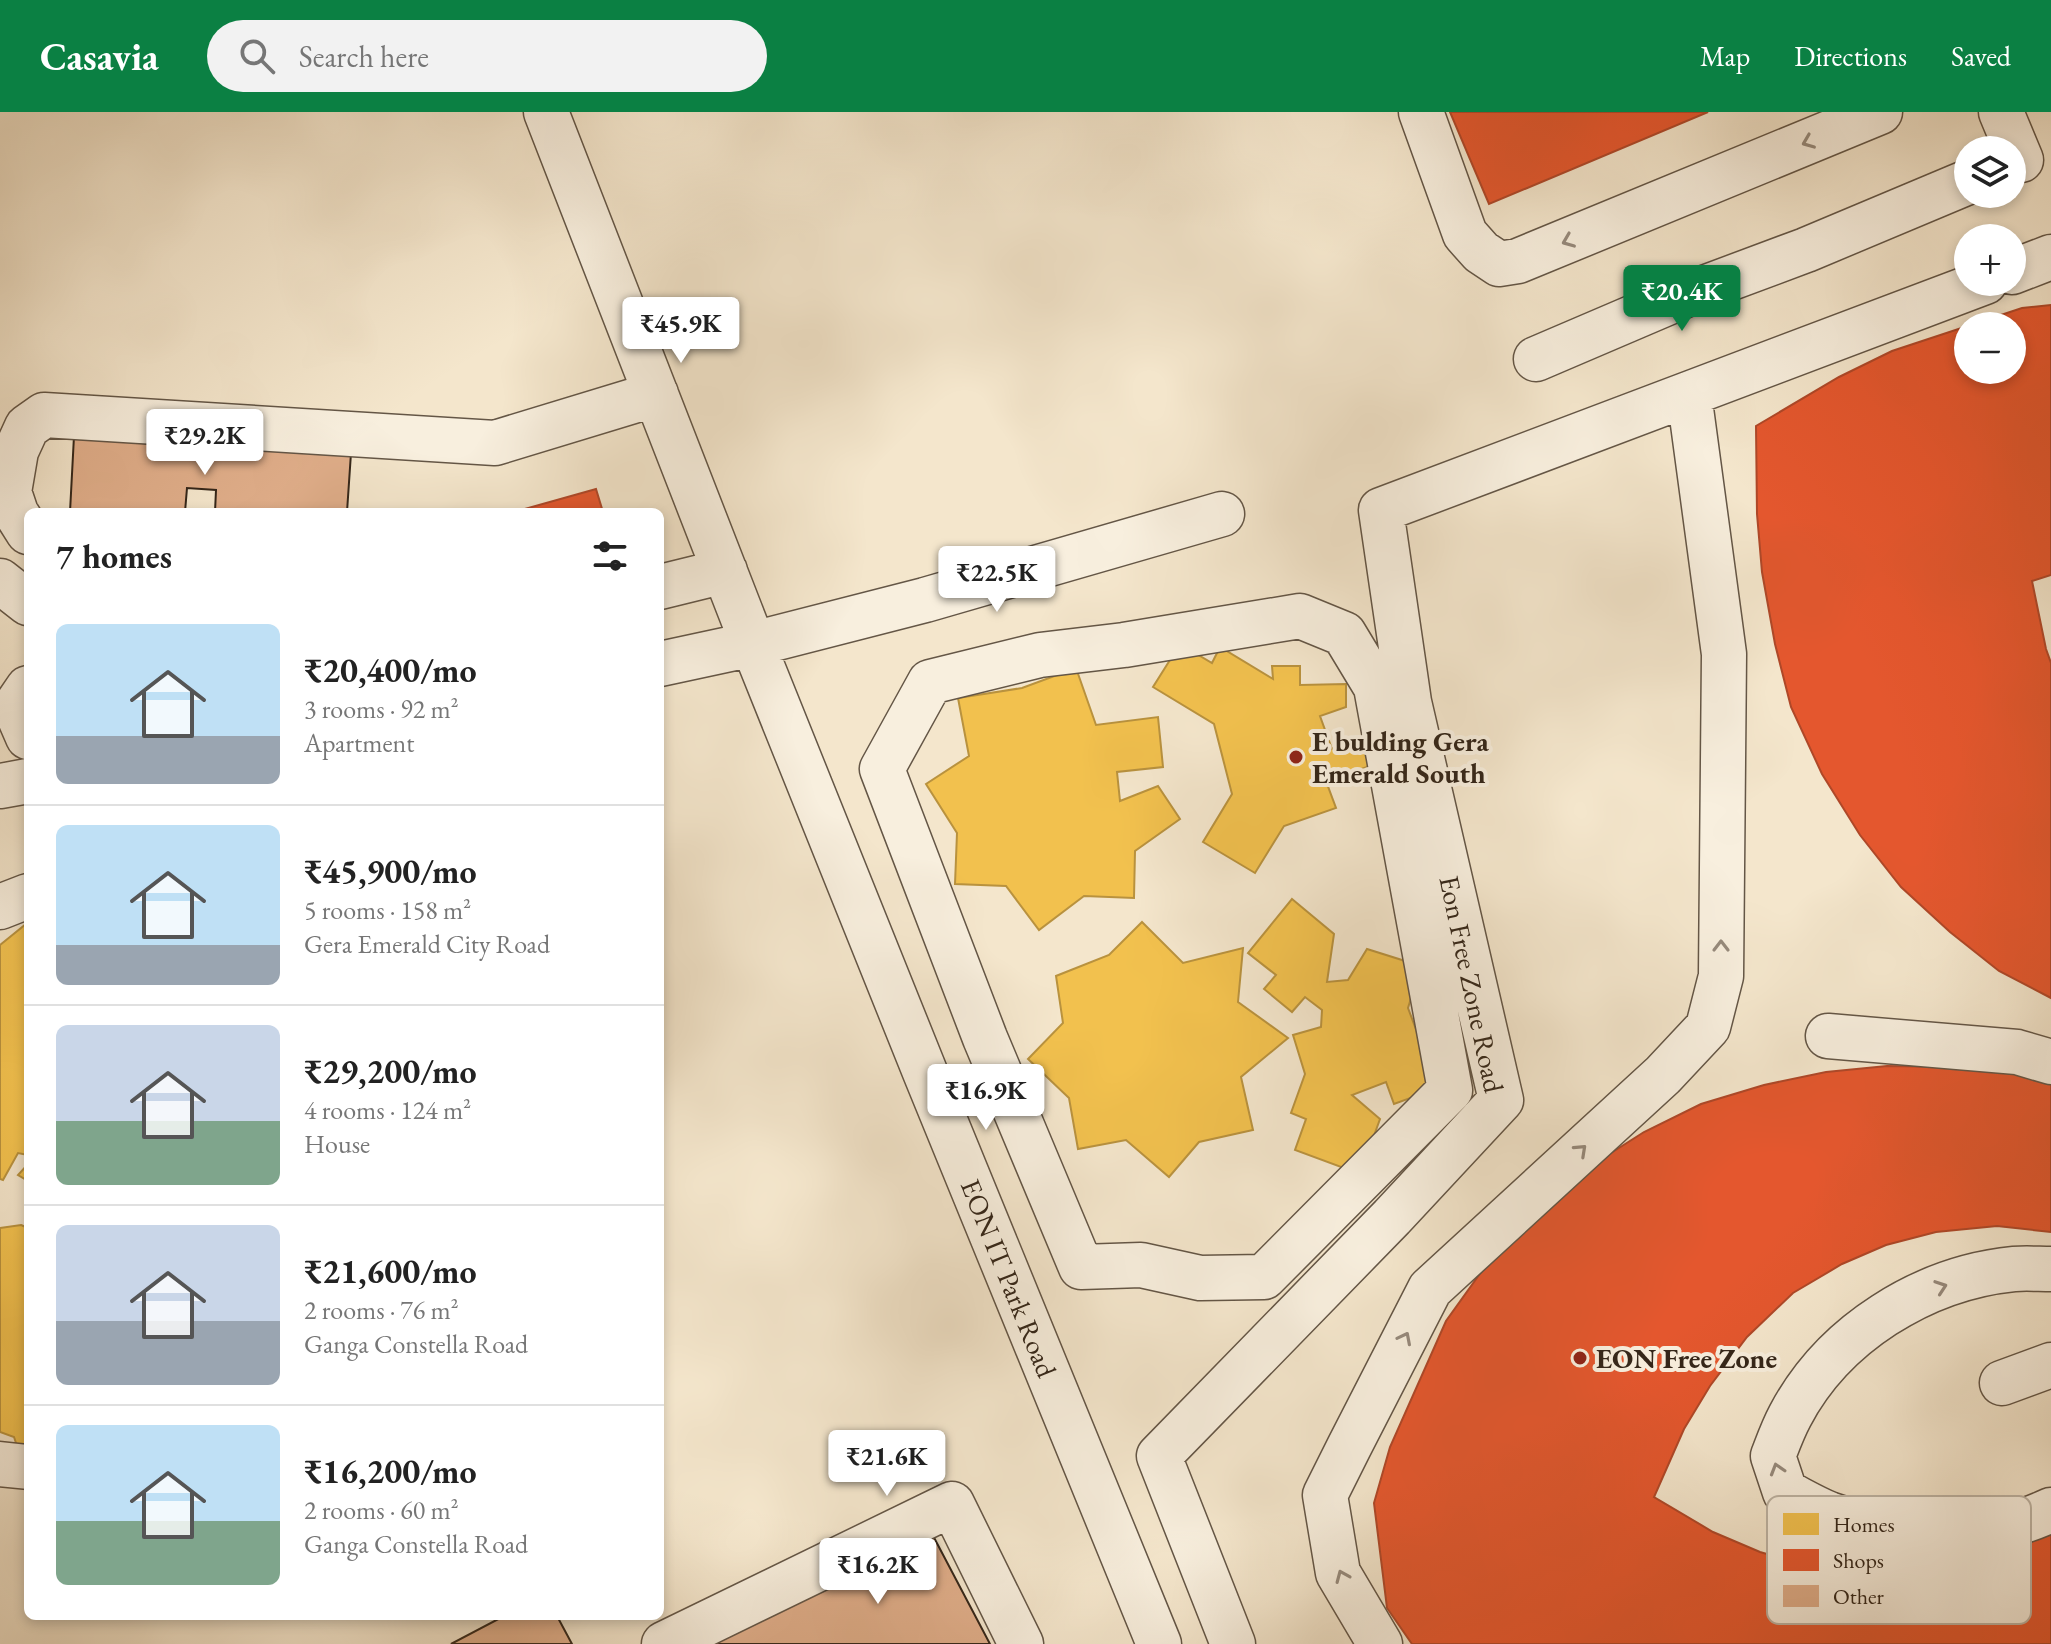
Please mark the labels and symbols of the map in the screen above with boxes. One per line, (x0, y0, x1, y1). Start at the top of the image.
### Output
one-way arrow (1802, 132, 1816, 148)
one-way arrow (1562, 231, 1576, 248)
pin: ₹20.4K (1617, 265, 1747, 333)
pin: ₹45.9K (616, 297, 746, 365)
pin: ₹29.2K (140, 409, 270, 477)
pin: ₹22.5K (932, 546, 1062, 614)
place label: E bulding Gera Emerald South (1312, 723, 1489, 791)
marker: E bulding Gera Emerald South (1287, 748, 1305, 766)
street label: Eon Free Zone Road (1431, 872, 1513, 1097)
one-way arrow (1712, 939, 1730, 952)
pin: ₹16.9K (921, 1064, 1051, 1132)
one-way arrow (1572, 1145, 1586, 1160)
street label: EON IT Park Road (953, 1174, 1065, 1383)
one-way arrow (1933, 1280, 1947, 1296)
one-way arrow (1395, 1331, 1411, 1346)
place label: EON Free Zone (1596, 1340, 1777, 1376)
marker: EON Free Zone (1571, 1349, 1589, 1367)
pin: ₹21.6K (822, 1430, 952, 1498)
one-way arrow (1770, 1462, 1786, 1476)
legend (1767, 1496, 2031, 1624)
text: Homes (1833, 1510, 1895, 1539)
pin: ₹16.2K (813, 1538, 943, 1606)
text: Shops (1833, 1546, 1884, 1575)
one-way arrow (1335, 1570, 1351, 1585)
text: Other (1833, 1582, 1885, 1611)

